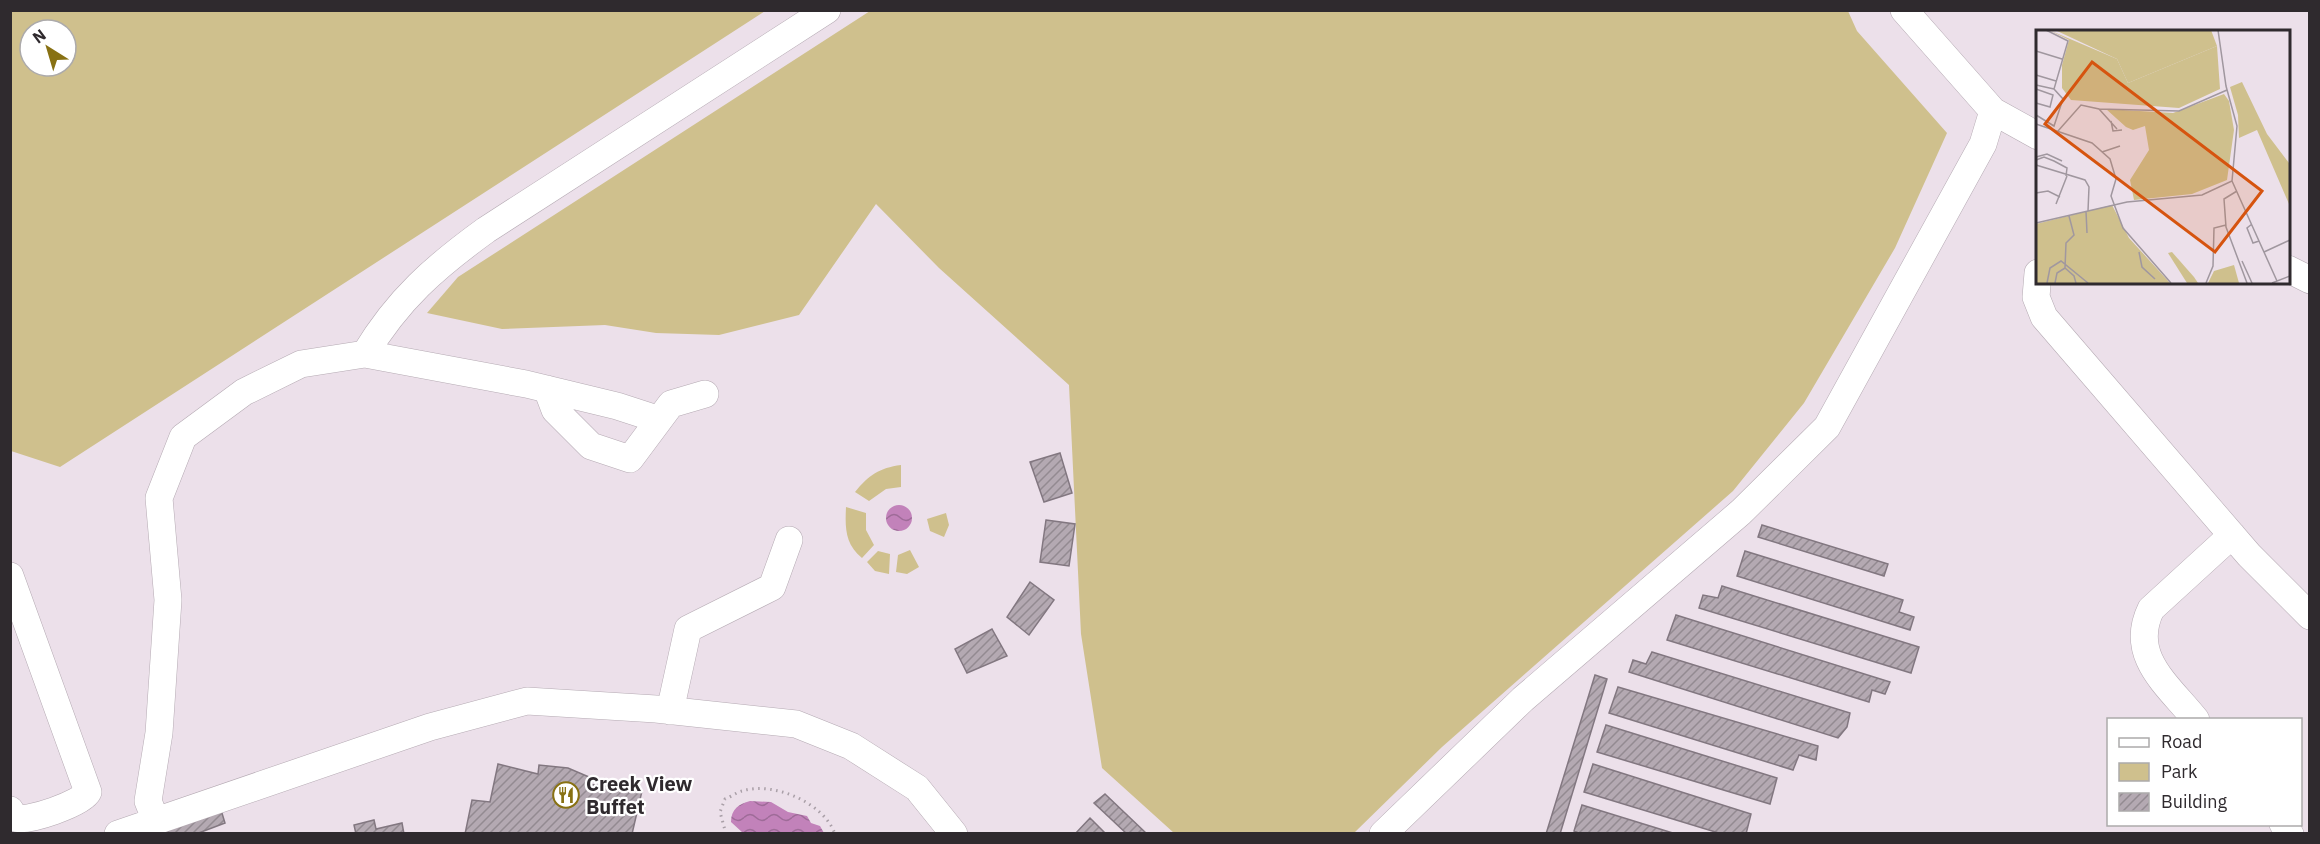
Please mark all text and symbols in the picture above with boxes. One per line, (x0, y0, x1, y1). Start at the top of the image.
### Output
north arrow (18, 18, 78, 78)
text: N (28, 25, 50, 47)
inset map (2036, 30, 2290, 284)
legend (2107, 718, 2302, 826)
text: Road (2161, 730, 2202, 753)
text: Park (2161, 760, 2198, 783)
place label: Creek View Buffet (586, 770, 693, 820)
restaurant icon: Creek View Buffet (551, 780, 581, 810)
text: Building (2161, 790, 2228, 813)

